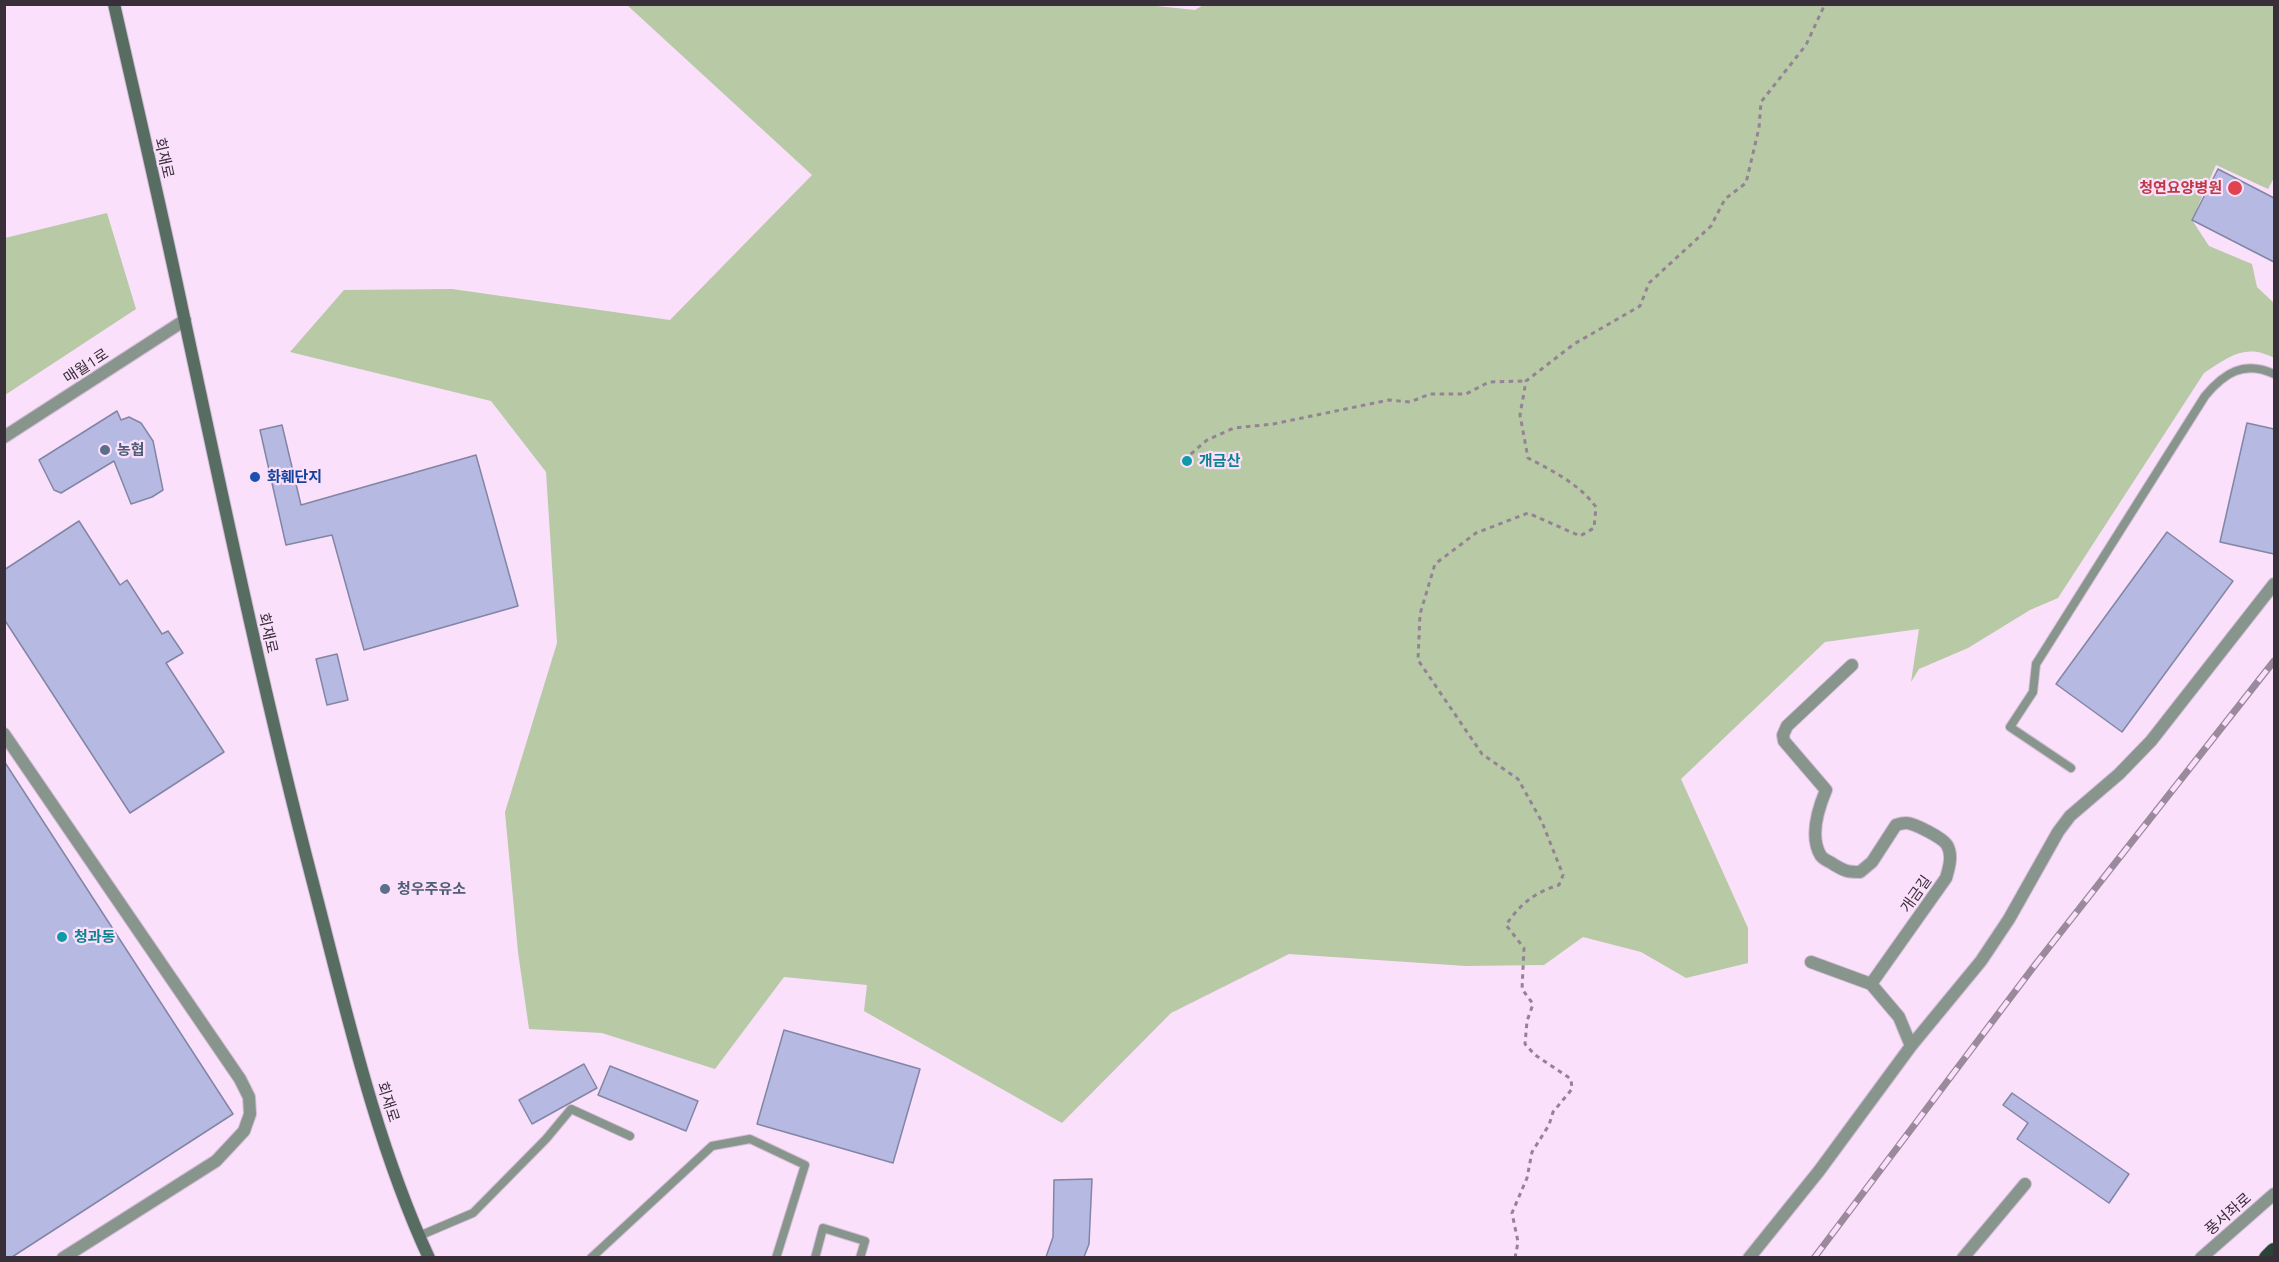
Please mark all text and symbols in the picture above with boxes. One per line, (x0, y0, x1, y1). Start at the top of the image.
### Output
street label: 회재로 (151, 136, 177, 180)
place label: 청연요양병원 (2139, 179, 2222, 197)
marker: 청연요양병원 (2226, 179, 2244, 197)
street label: 매월1로 (60, 345, 112, 387)
place label: 농협 (117, 441, 145, 459)
marker: 농협 (98, 443, 112, 457)
place label: 개금산 (1199, 452, 1240, 470)
marker: 개금산 (1180, 454, 1194, 468)
place label: 화훼단지 (267, 468, 322, 486)
marker: 화훼단지 (248, 470, 262, 484)
street label: 회재로 (255, 611, 281, 655)
street label: 개금길 (1897, 872, 1935, 916)
place label: 청우주유소 (397, 880, 466, 898)
marker: 청우주유소 (378, 882, 392, 896)
place label: 청과동 (74, 928, 115, 946)
marker: 청과동 (55, 930, 69, 944)
street label: 회재로 (373, 1080, 403, 1124)
street label: 풍서좌로 (2201, 1189, 2255, 1239)

